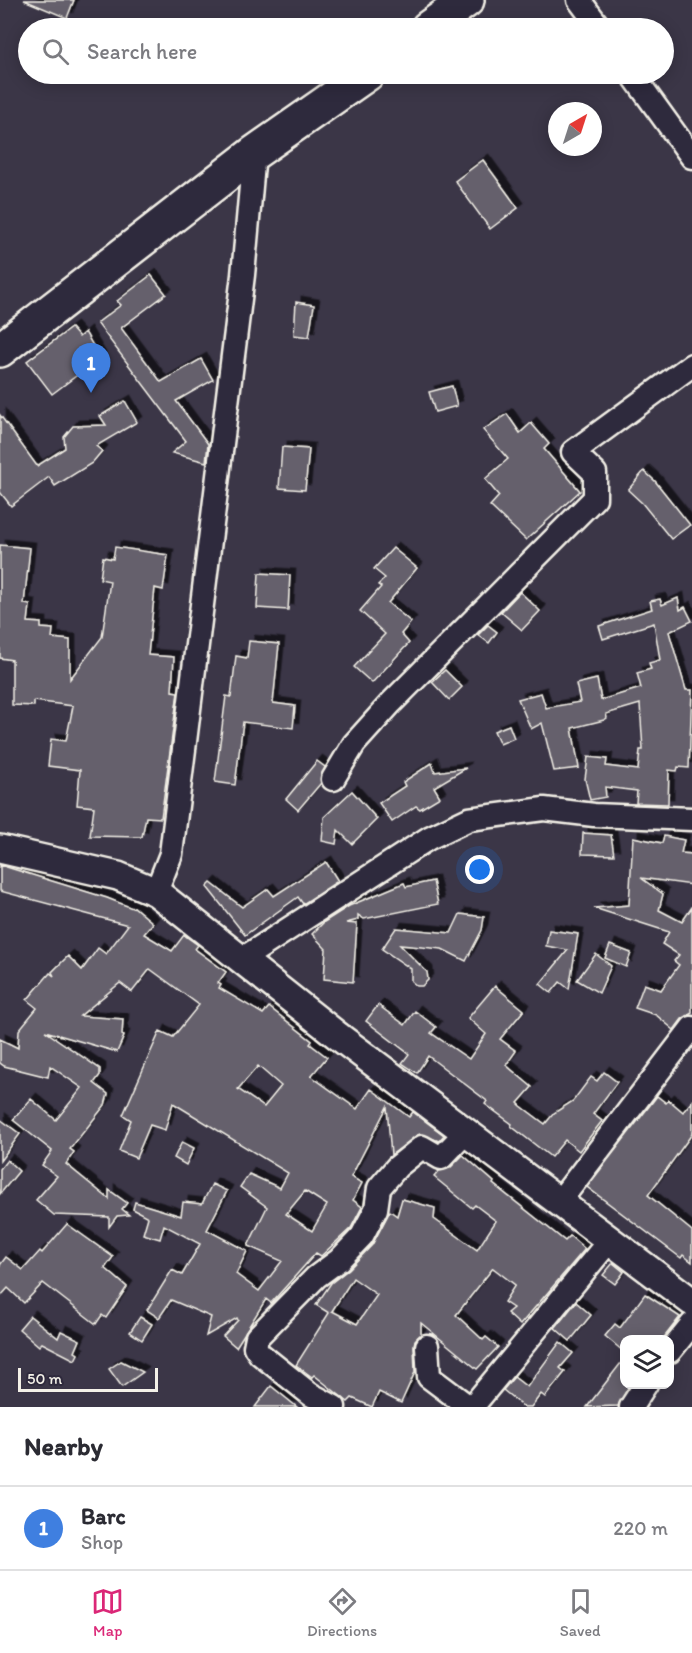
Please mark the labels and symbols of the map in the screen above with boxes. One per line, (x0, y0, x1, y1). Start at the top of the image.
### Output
north arrow (548, 102, 602, 156)
pin: 1 (72, 344, 110, 393)
your location (465, 855, 494, 884)
scale bar (18, 1365, 158, 1392)

